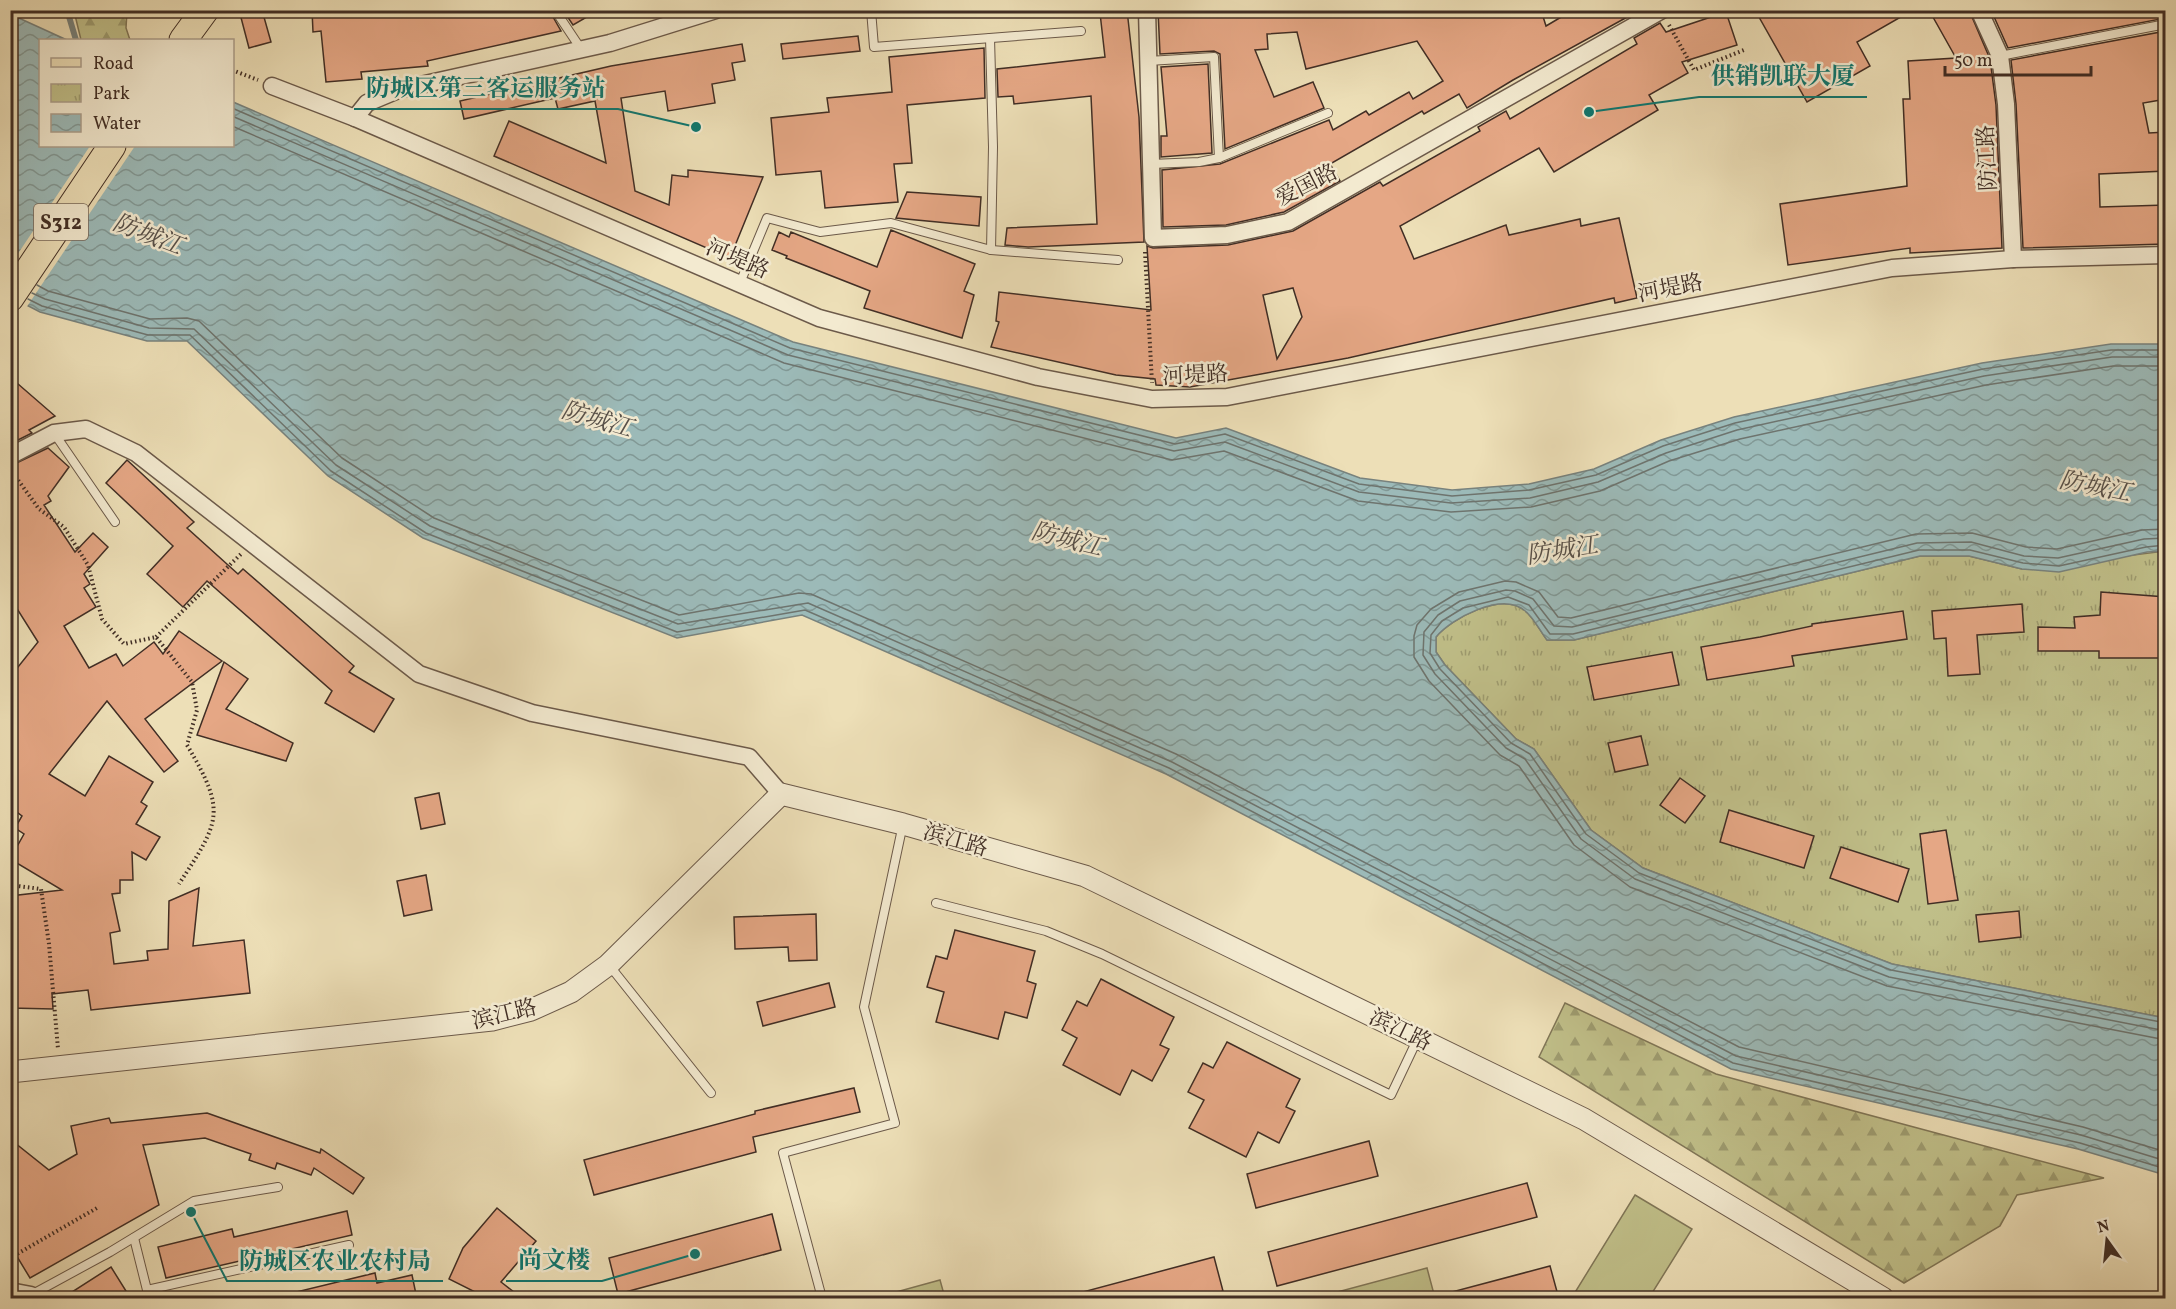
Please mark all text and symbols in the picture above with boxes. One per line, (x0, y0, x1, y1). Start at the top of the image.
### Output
legend (39, 39, 234, 147)
scale bar (1945, 39, 2090, 77)
text: 50 m (1954, 49, 1993, 74)
text: Road (93, 52, 134, 77)
callout: 供销凯联大厦 (1699, 55, 1867, 97)
text: 供销凯联大厦 (1711, 61, 1855, 95)
callout: 防城区第三客运服务站 (354, 67, 618, 109)
text: 防城区第三客运服务站 (366, 73, 606, 107)
text: Park (93, 82, 130, 107)
text: Water (93, 112, 141, 137)
street label: 防江路 (1971, 124, 2006, 192)
street label: 爱国路 (1271, 157, 1344, 215)
road number: S312 (34, 204, 88, 240)
water label: 防城江 (108, 207, 190, 266)
street label: 河堤路 (701, 233, 773, 287)
street label: 河堤路 (1635, 268, 1706, 311)
street label: 河堤路 (1161, 359, 1229, 394)
water label: 防城江 (557, 395, 639, 448)
water label: 防城江 (2056, 464, 2136, 512)
water label: 防城江 (1027, 516, 1108, 567)
water label: 防城江 (1524, 529, 1603, 574)
street label: 滨江路 (919, 817, 991, 865)
street label: 滨江路 (469, 993, 540, 1038)
street label: 滨江路 (1363, 1003, 1436, 1060)
north arrow (2077, 1210, 2137, 1270)
text: N (2095, 1215, 2112, 1240)
callout: 防城区农业农村局 (227, 1239, 443, 1281)
callout: 尚文楼 (506, 1239, 602, 1281)
text: 尚文楼 (518, 1245, 590, 1279)
text: 防城区农业农村局 (239, 1246, 431, 1280)

